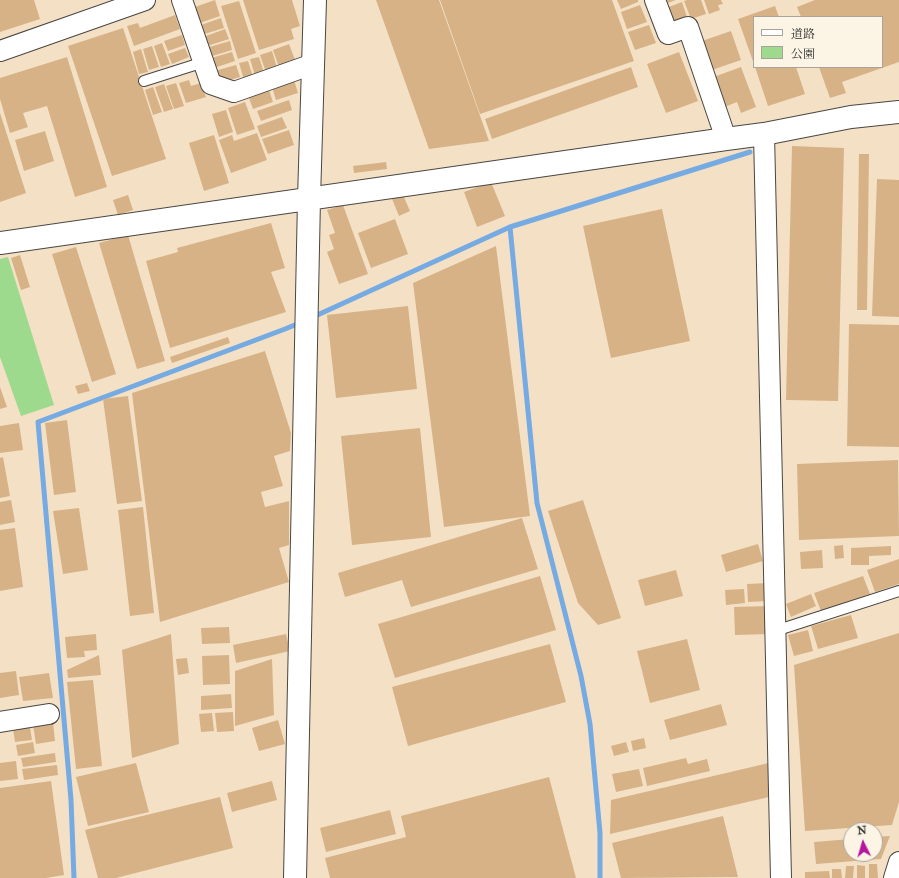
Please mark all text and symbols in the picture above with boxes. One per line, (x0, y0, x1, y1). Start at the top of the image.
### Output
legend (753, 16, 883, 68)
text: 道路 (791, 27, 815, 41)
text: 公園 (791, 47, 815, 61)
north arrow (843, 822, 883, 862)
text: N (857, 824, 867, 837)

